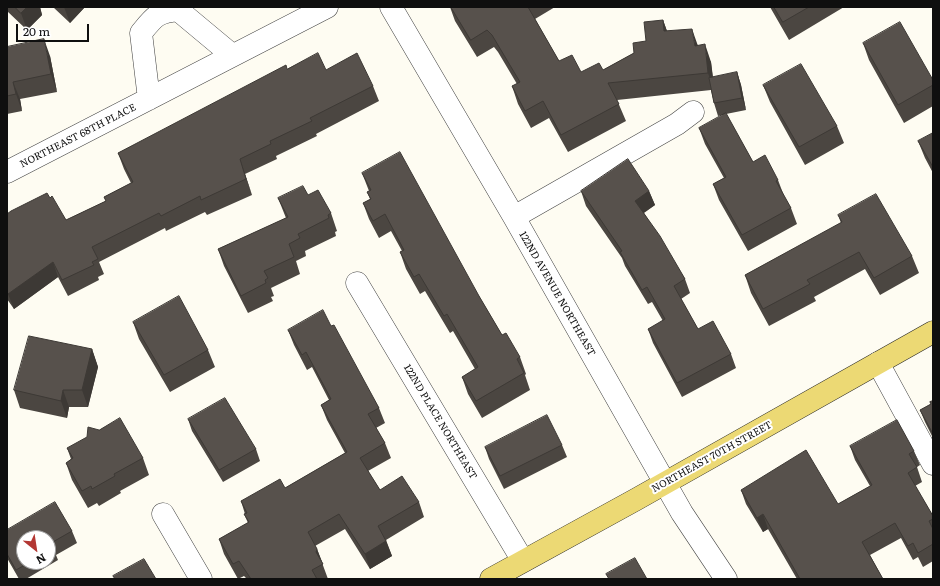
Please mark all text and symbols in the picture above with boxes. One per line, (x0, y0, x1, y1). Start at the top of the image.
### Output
scale bar (18, 16, 91, 42)
text: 20 m (23, 22, 50, 40)
street label: NORTHEAST 68TH PLACE (18, 101, 138, 171)
street label: 122ND AVENUE NORTHEAST (516, 230, 598, 358)
street label: 122ND PLACE NORTHEAST (401, 362, 479, 482)
street label: NORTHEAST 70TH STREET (650, 419, 774, 495)
north arrow (16, 530, 56, 570)
text: N (34, 550, 50, 569)

